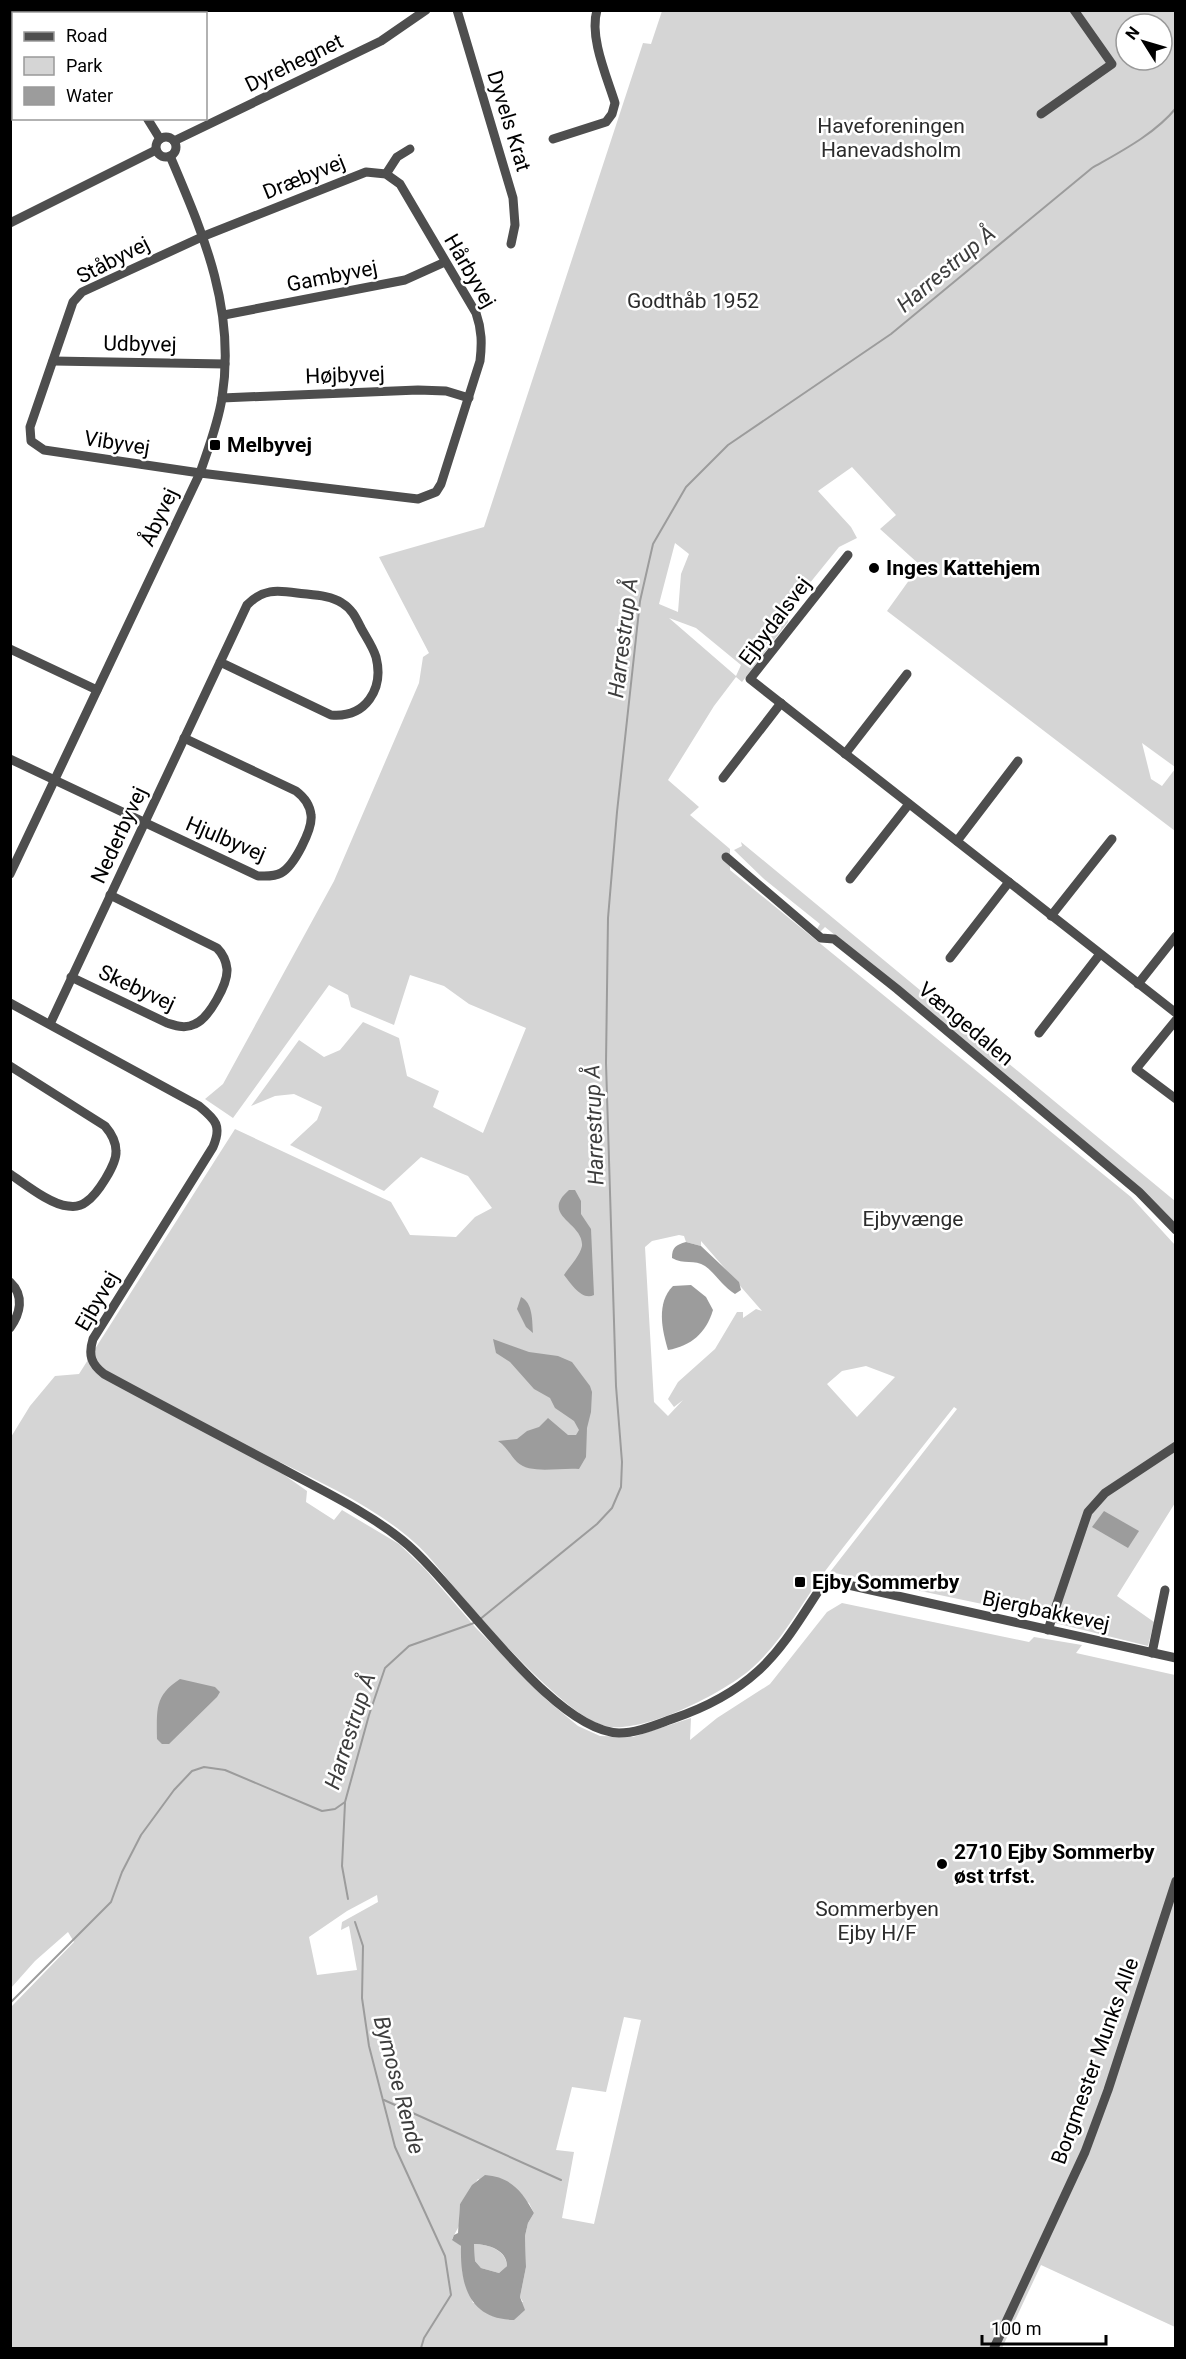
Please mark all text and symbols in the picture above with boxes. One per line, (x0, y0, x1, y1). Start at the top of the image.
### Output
legend (12, 12, 207, 120)
north arrow (1114, 12, 1174, 72)
text: N (1121, 23, 1143, 44)
text: Road (66, 25, 107, 46)
street label: Dyrehegnet (241, 29, 347, 97)
text: Park (66, 55, 103, 76)
street label: Dyvels Krat (482, 68, 536, 174)
text: Water (66, 85, 113, 106)
park label: Haveforeningen Hanevadsholm (817, 114, 965, 162)
street label: Dræbyvej (259, 150, 349, 204)
water label: Harrestrup Å (891, 220, 1000, 317)
street label: Hårbyvej (439, 230, 501, 312)
street label: Ståbyvej (73, 231, 153, 289)
street label: Gambyvej (285, 255, 379, 297)
park label: Godthåb 1952 (627, 289, 759, 313)
street label: Udbyvej (103, 331, 177, 357)
street label: Højbyvej (305, 362, 385, 388)
street label: Vibyvej (82, 426, 152, 460)
place label: Melbyvej (227, 433, 312, 457)
marker: Melbyvej (208, 438, 222, 452)
street label: Åbyvej (135, 484, 183, 550)
place label: Inges Kattehjem (886, 556, 1040, 580)
marker: Inges Kattehjem (867, 561, 881, 575)
street label: Ejbydalsvej (734, 572, 816, 670)
water label: Harrestrup Å (602, 576, 643, 699)
street label: Nederbyvej (86, 783, 152, 887)
street label: Hjulbyvej (182, 811, 270, 867)
street label: Skebyvej (95, 960, 179, 1016)
street label: Vængedalen (914, 977, 1018, 1071)
water label: Harrestrup Å (578, 1064, 609, 1186)
park label: Ejbyvænge (862, 1207, 964, 1231)
street label: Ejbyvej (70, 1267, 124, 1335)
place label: Ejby Sommerby (812, 1570, 960, 1594)
marker: Ejby Sommerby (793, 1575, 807, 1589)
street label: Bjergbakkevej (980, 1586, 1112, 1636)
water label: Harrestrup Å (319, 1669, 381, 1792)
place label: 2710 Ejby Sommerby øst trfst. (954, 1840, 1155, 1888)
marker: 2710 Ejby Sommerby øst trfst. (935, 1857, 949, 1871)
park label: Sommerbyen Ejby H/F (815, 1897, 939, 1945)
street label: Borgmester Munks Alle (1046, 1955, 1144, 2167)
water label: Bymose Rende (369, 2013, 429, 2157)
scale bar (982, 2308, 1106, 2346)
text: 100 m (991, 2318, 1042, 2339)

